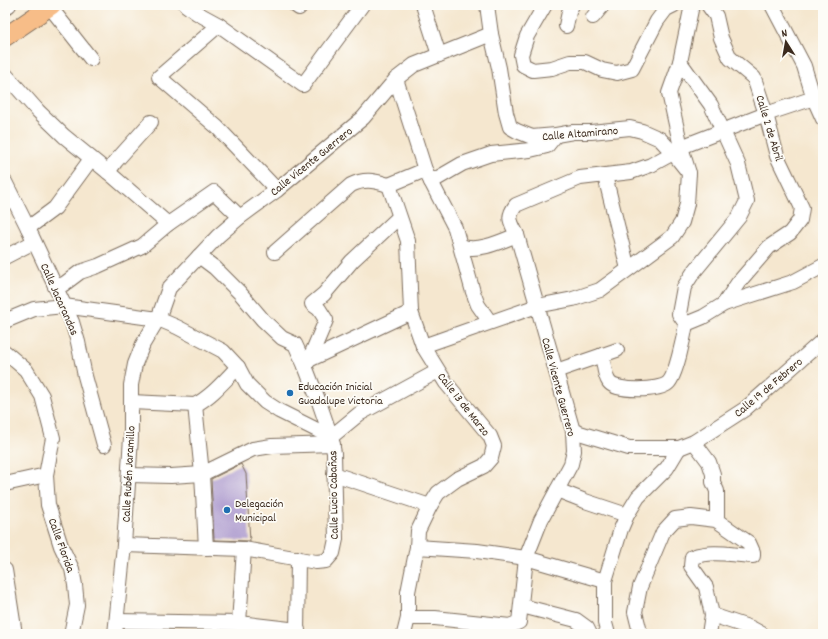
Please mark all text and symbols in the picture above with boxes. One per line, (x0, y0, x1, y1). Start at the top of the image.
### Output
north arrow (766, 22, 806, 62)
text: N (780, 26, 789, 43)
street label: Calle 2 de Abril (750, 93, 787, 164)
street label: Calle Altamirano (541, 123, 619, 146)
street label: Calle Vicente Guerrero (267, 124, 357, 201)
street label: Calle Jacarandas (35, 261, 82, 339)
street label: Calle Vicente Guerrero (536, 336, 579, 439)
street label: Calle 19 de Febrero (731, 354, 807, 422)
street label: Calle 13 de Marzo (433, 369, 493, 440)
place label: Educación Inicial Guadalupe Victoria (298, 379, 383, 410)
marker: Educación Inicial Guadalupe Victoria (285, 388, 295, 398)
street label: Calle Rubén Jaramillo (118, 425, 141, 523)
street label: Calle Lucio Cabañas (325, 450, 344, 540)
place label: Delegación Municipal (235, 496, 284, 527)
marker: Delegación Municipal (222, 505, 232, 515)
street label: Calle Florida (43, 516, 78, 575)

